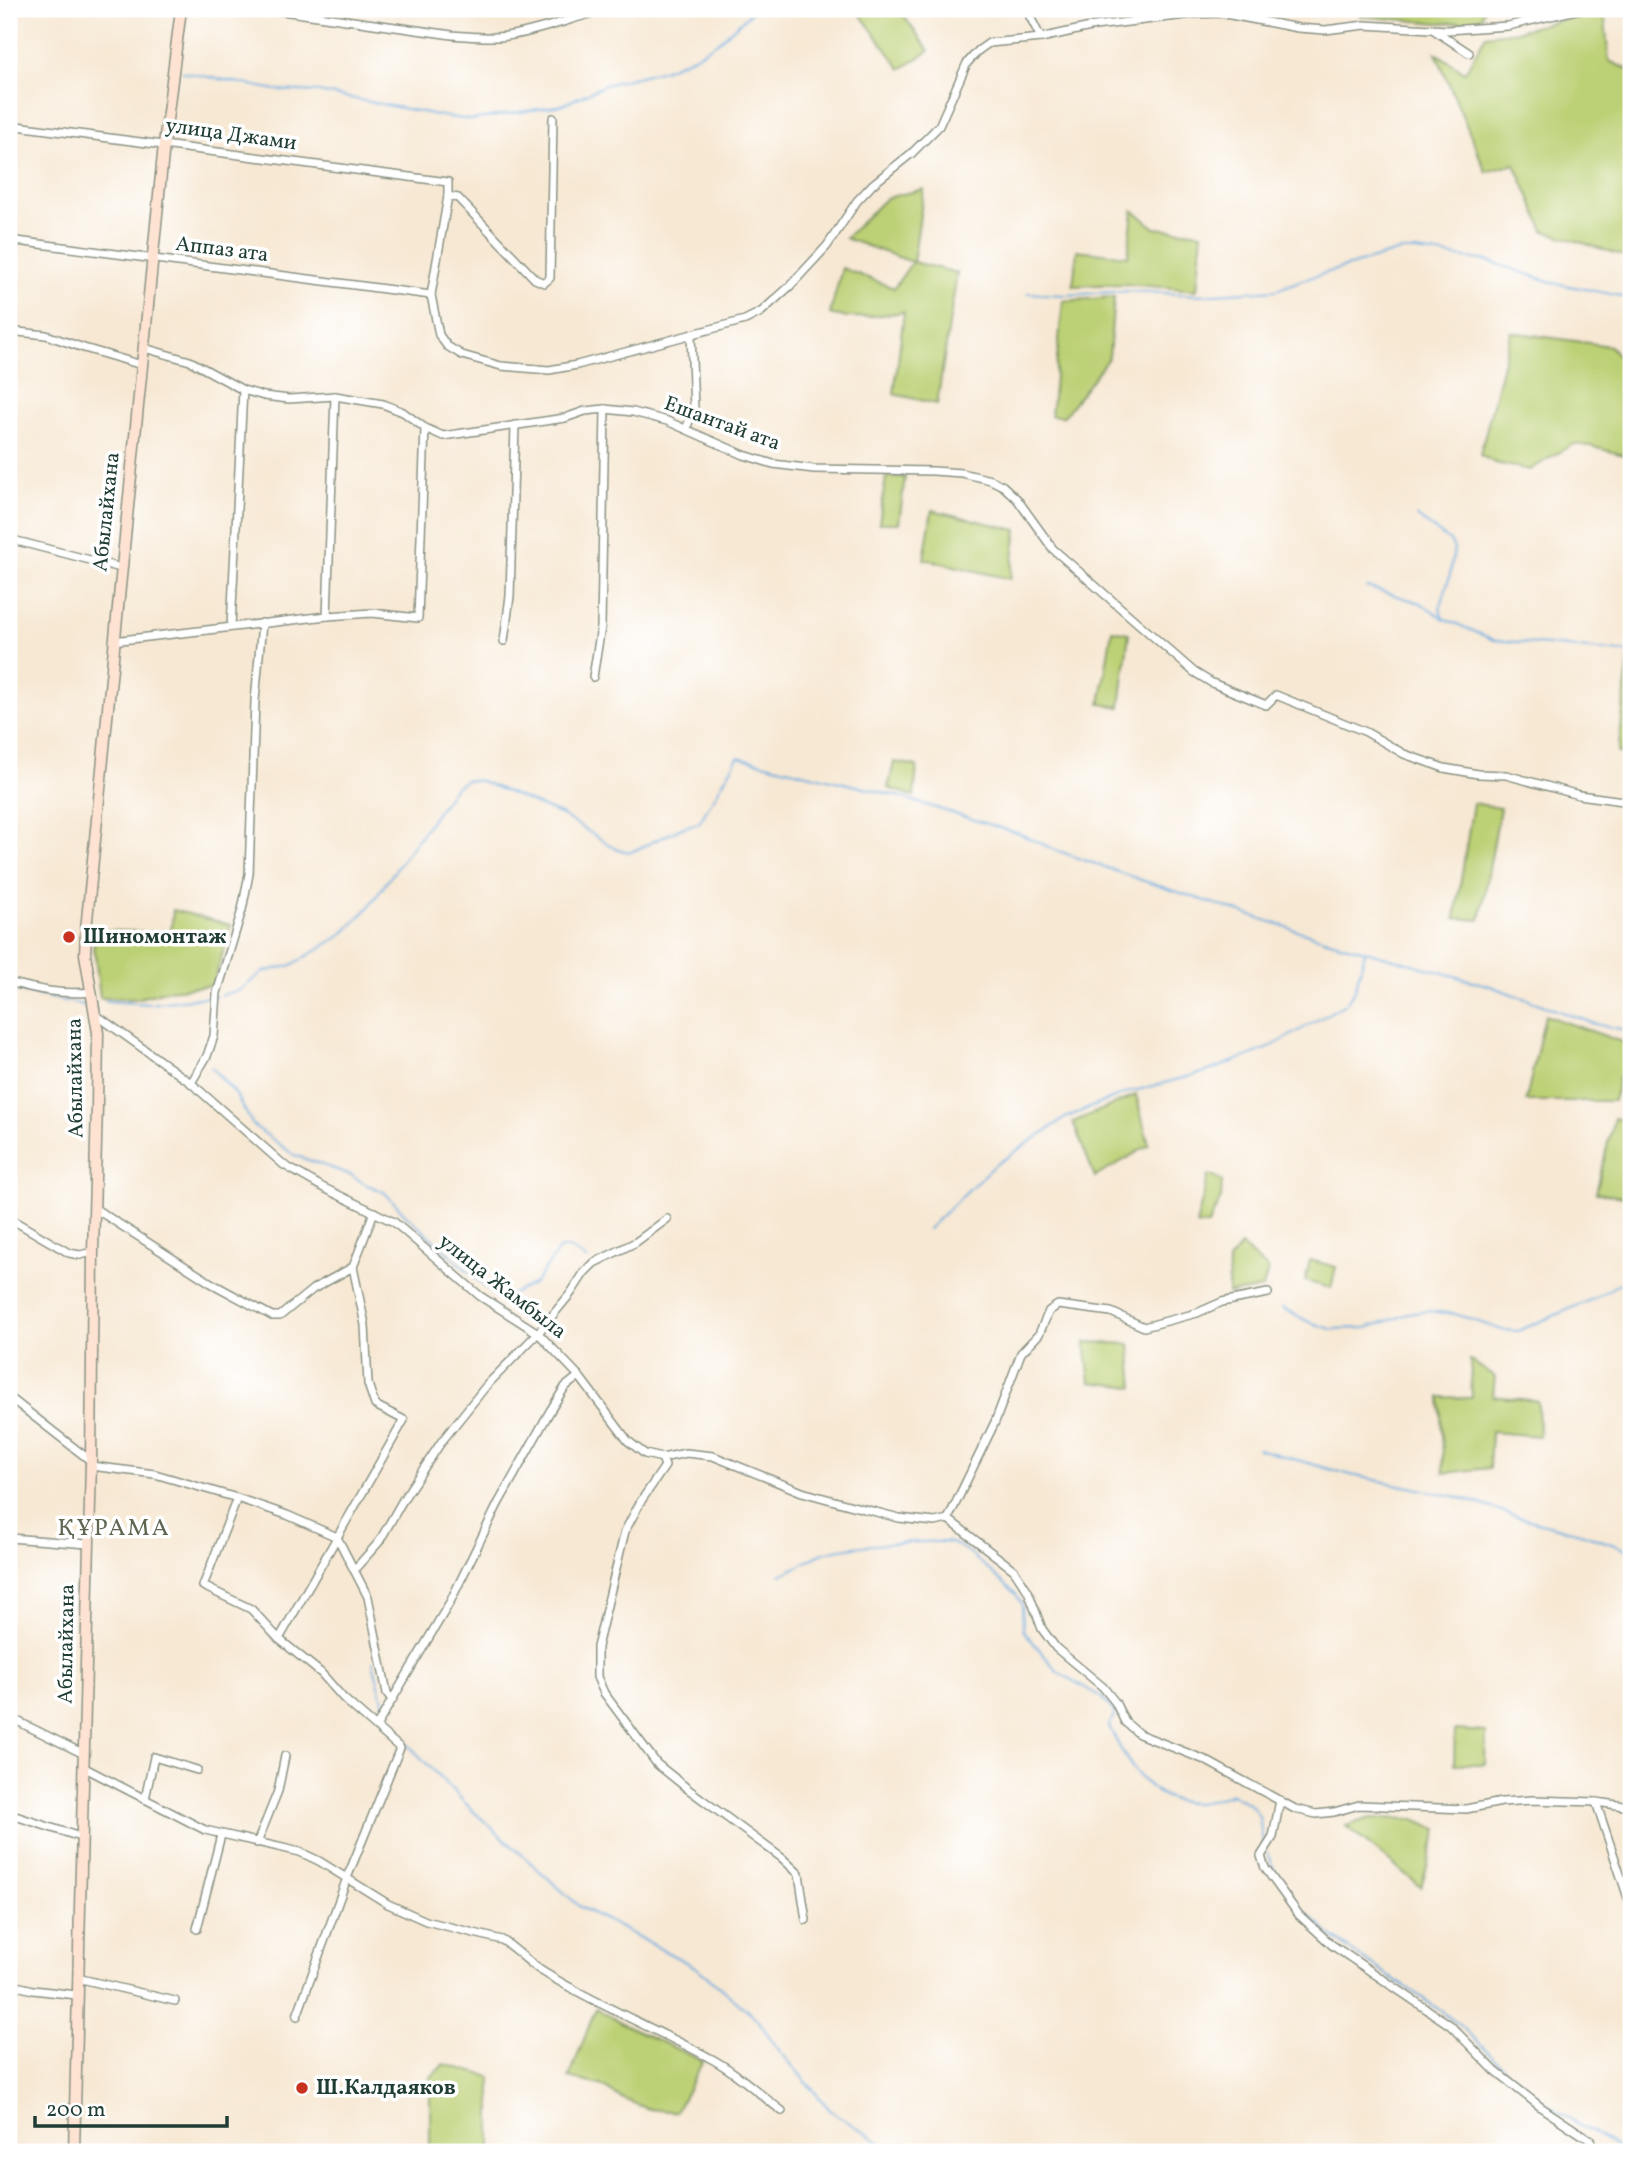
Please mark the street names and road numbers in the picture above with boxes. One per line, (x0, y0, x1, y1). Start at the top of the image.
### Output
street label: улица Джами (164, 111, 299, 159)
street label: Аппаз ата (174, 230, 270, 270)
street label: Ешантай ата (660, 390, 784, 458)
street label: Абылайхана (86, 451, 128, 573)
street label: Абылайхана (60, 1018, 92, 1138)
street label: улица Жамбыла (432, 1228, 572, 1346)
street label: Абылайхана (51, 1584, 83, 1704)

